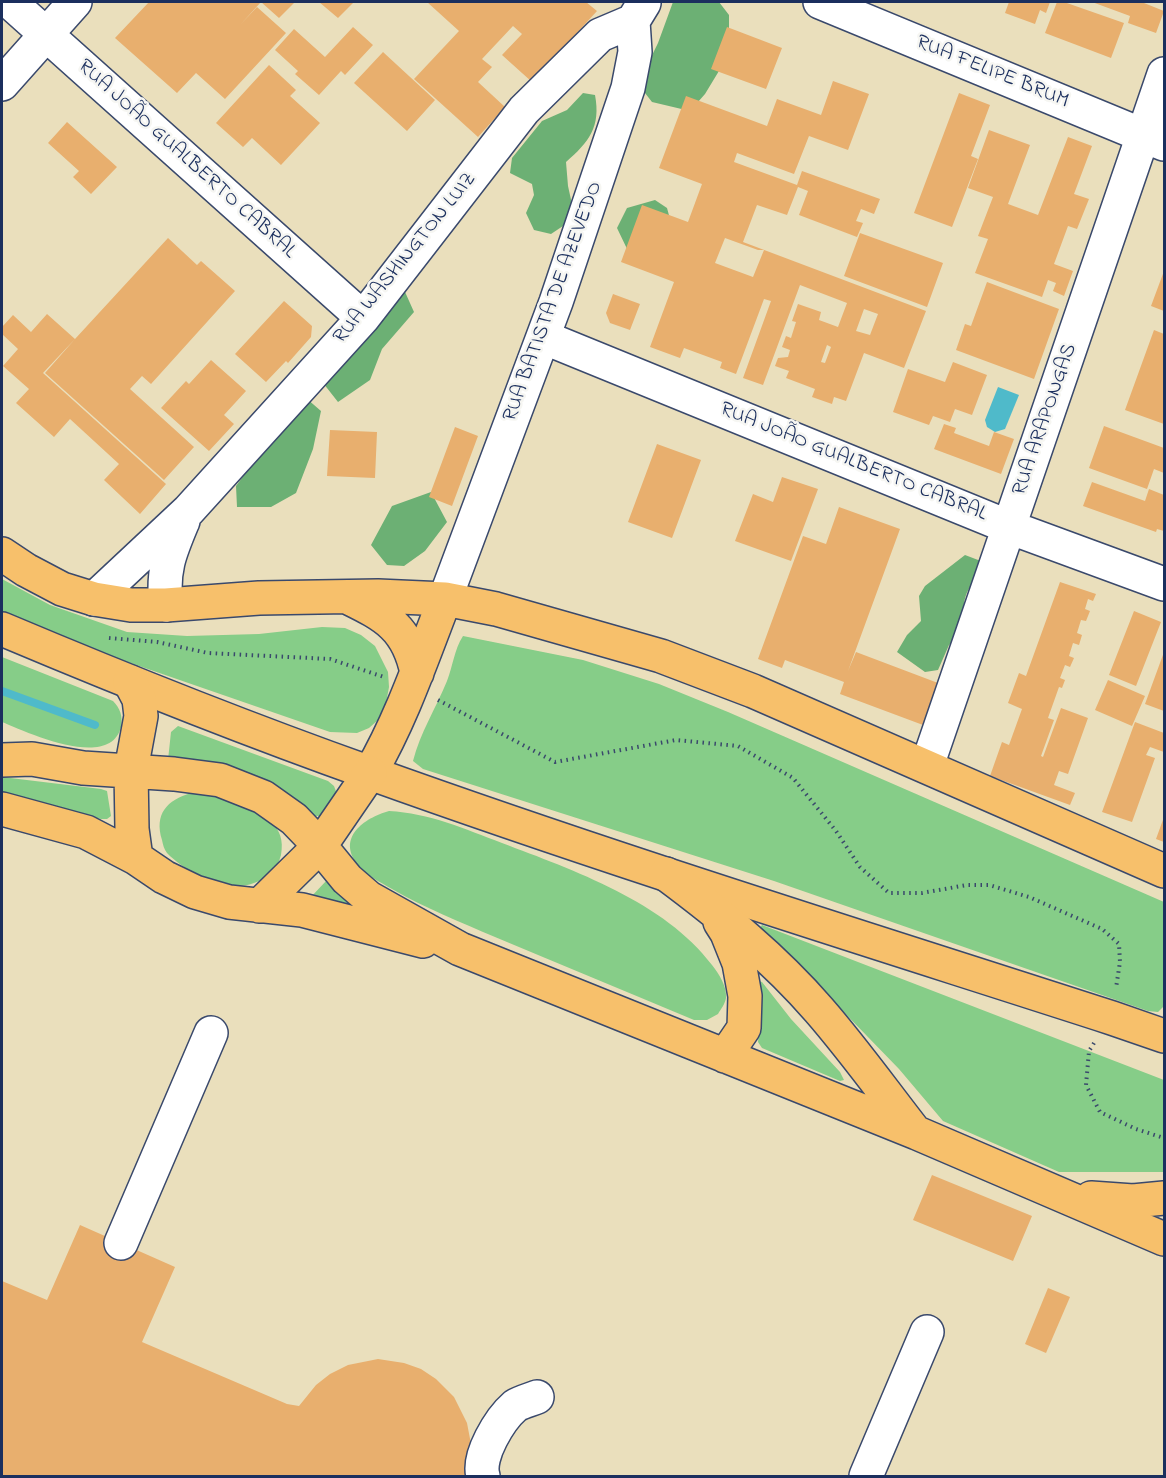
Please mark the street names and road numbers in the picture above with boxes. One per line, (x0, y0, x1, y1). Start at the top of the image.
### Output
street label: RUA FELIPE BRUM (912, 31, 1072, 115)
street label: RUA JOÃO GUALBERTO CABRAL (71, 55, 301, 265)
street label: RUA WASHINGTON LUIZ (329, 168, 483, 350)
street label: RUA BATISTA DE AZEVEDO (499, 179, 609, 425)
street label: RUA ARAPONGAS (1008, 341, 1084, 499)
street label: RUA JOÃO GUALBERTO CABRAL (716, 398, 990, 528)

